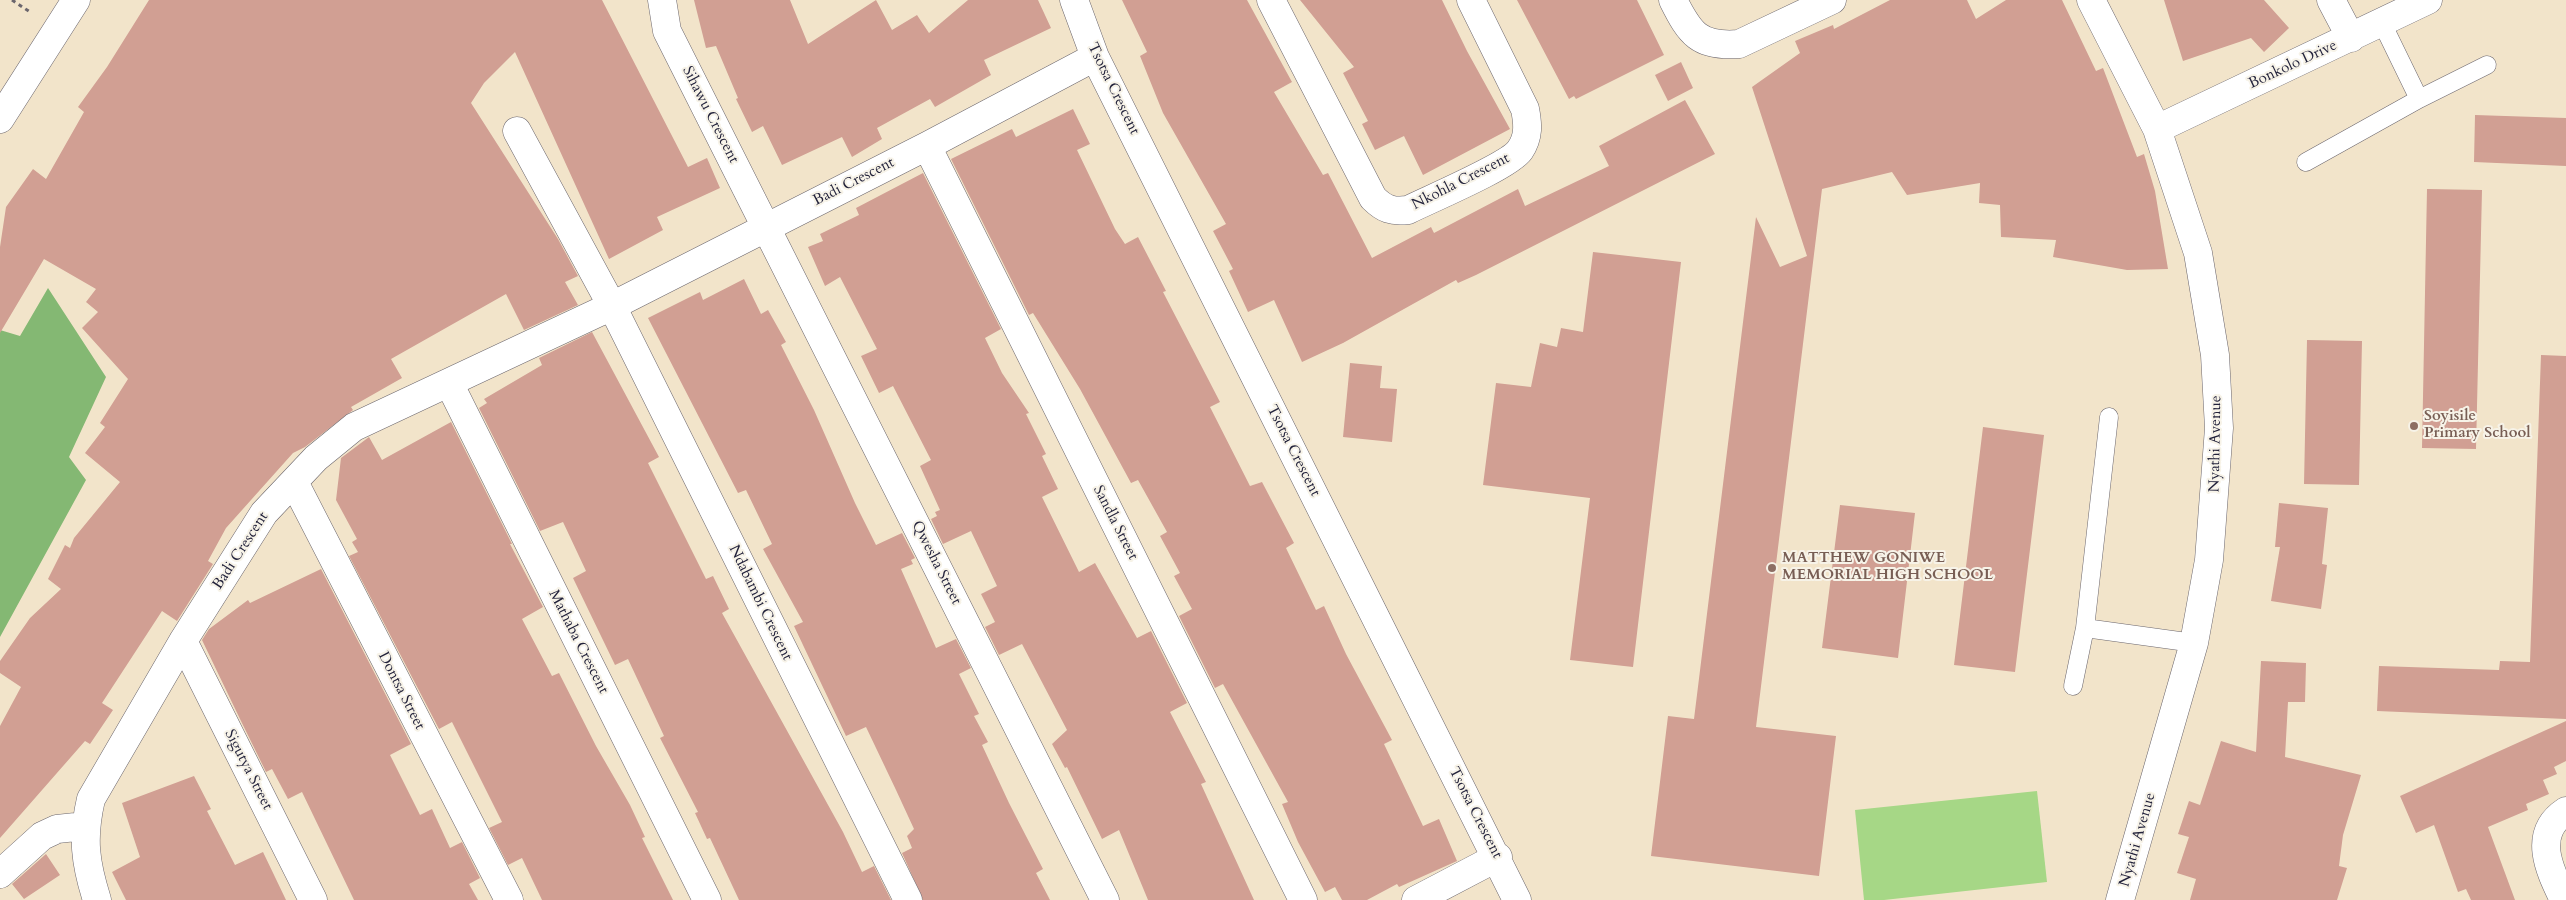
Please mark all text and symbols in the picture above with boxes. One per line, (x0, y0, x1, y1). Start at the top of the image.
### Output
street label: Bonkolo Drive (2246, 37, 2340, 93)
street label: Tsotsa Crescent (1083, 40, 1143, 138)
street label: Sihawu Crescent (678, 64, 742, 166)
street label: Nkohla Crescent (1409, 150, 1513, 214)
street label: Badi Crescent (810, 154, 898, 210)
street label: Nyathi Avenue (2206, 395, 2226, 493)
street label: Tsotsa Crescent (1262, 402, 1324, 500)
place label: Soyisile Primary School (2424, 408, 2531, 443)
marker: Soyisile Primary School (2408, 420, 2420, 432)
street label: Sandla Street (1089, 483, 1141, 563)
street label: Badi Crescent (209, 509, 273, 593)
street label: Qwesha Street (907, 518, 965, 608)
street label: Ndabambi Crescent (724, 542, 796, 664)
place label: MATTHEW GONIWE MEMORIAL HIGH SCHOOL (1782, 550, 1993, 585)
marker: MATTHEW GONIWE MEMORIAL HIGH SCHOOL (1766, 562, 1778, 574)
street label: Mathaba Crescent (544, 587, 612, 697)
street label: Dontsa Street (374, 649, 428, 733)
street label: Sigutya Street (220, 727, 276, 813)
street label: Tsotsa Crescent (1444, 764, 1506, 862)
street label: Nyathi Avenue (2116, 791, 2160, 889)

